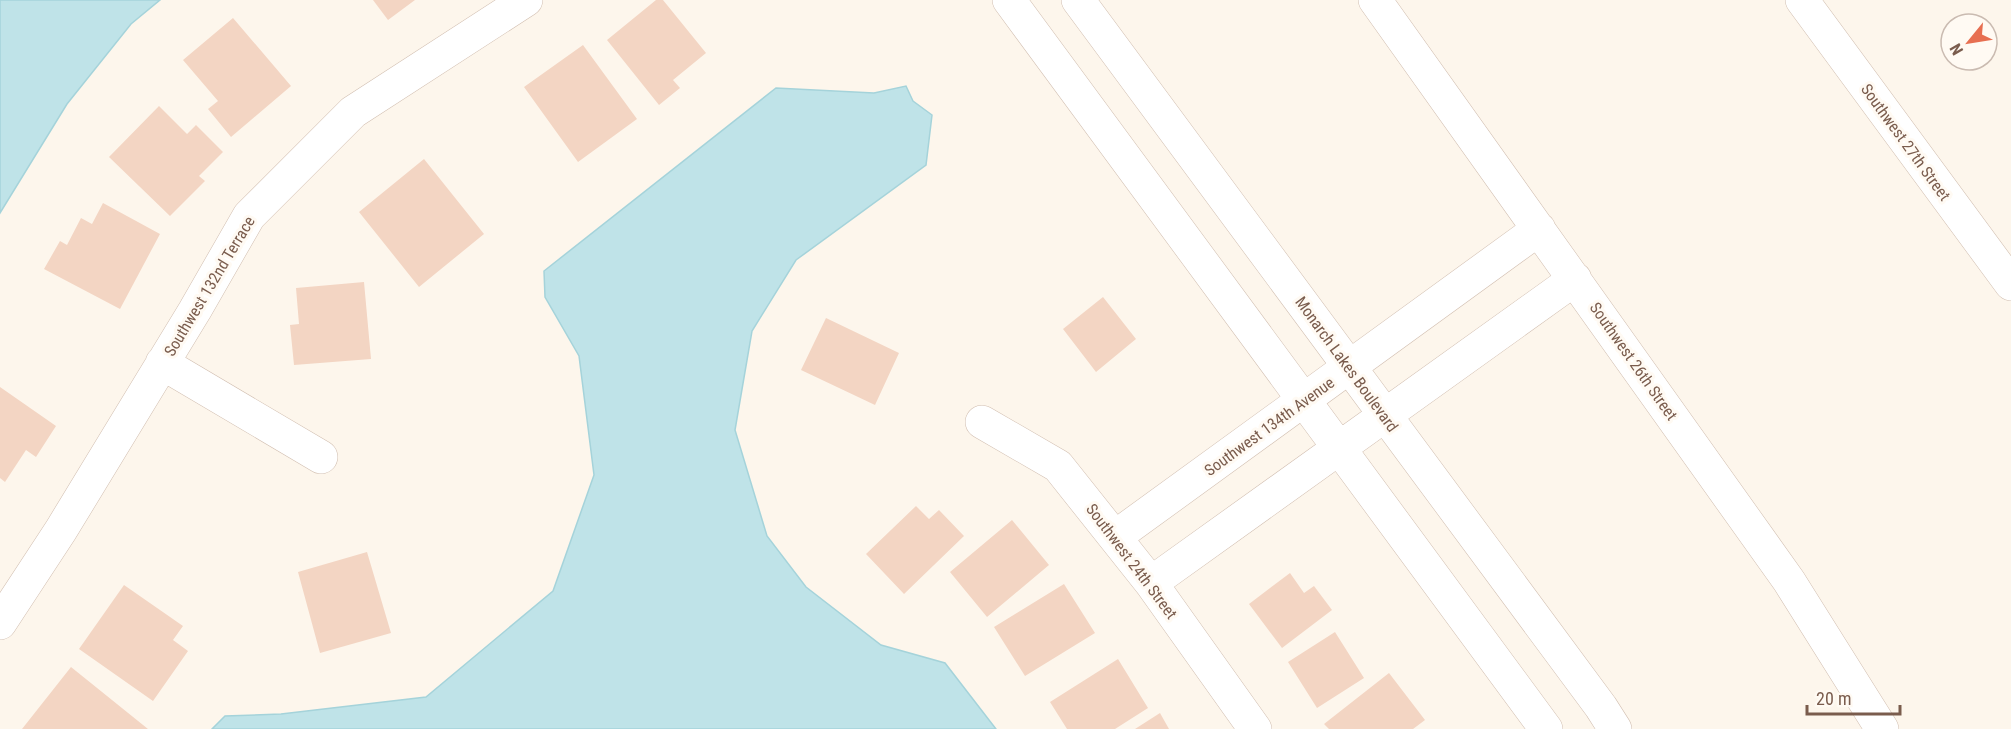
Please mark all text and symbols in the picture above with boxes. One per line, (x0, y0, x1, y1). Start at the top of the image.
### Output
north arrow (1939, 12, 1999, 72)
text: N (1946, 40, 1967, 58)
street label: Southwest 27th Street (1857, 80, 1954, 205)
street label: Southwest 132nd Terrace (160, 213, 259, 360)
street label: Monarch Lakes Boulevard (1291, 293, 1402, 436)
street label: Southwest 26th Street (1586, 299, 1682, 424)
street label: Southwest 134th Avenue (1201, 373, 1338, 480)
street label: Southwest 24th Street (1082, 500, 1181, 623)
scale bar (1807, 678, 1900, 716)
text: 20 m (1816, 688, 1851, 709)

